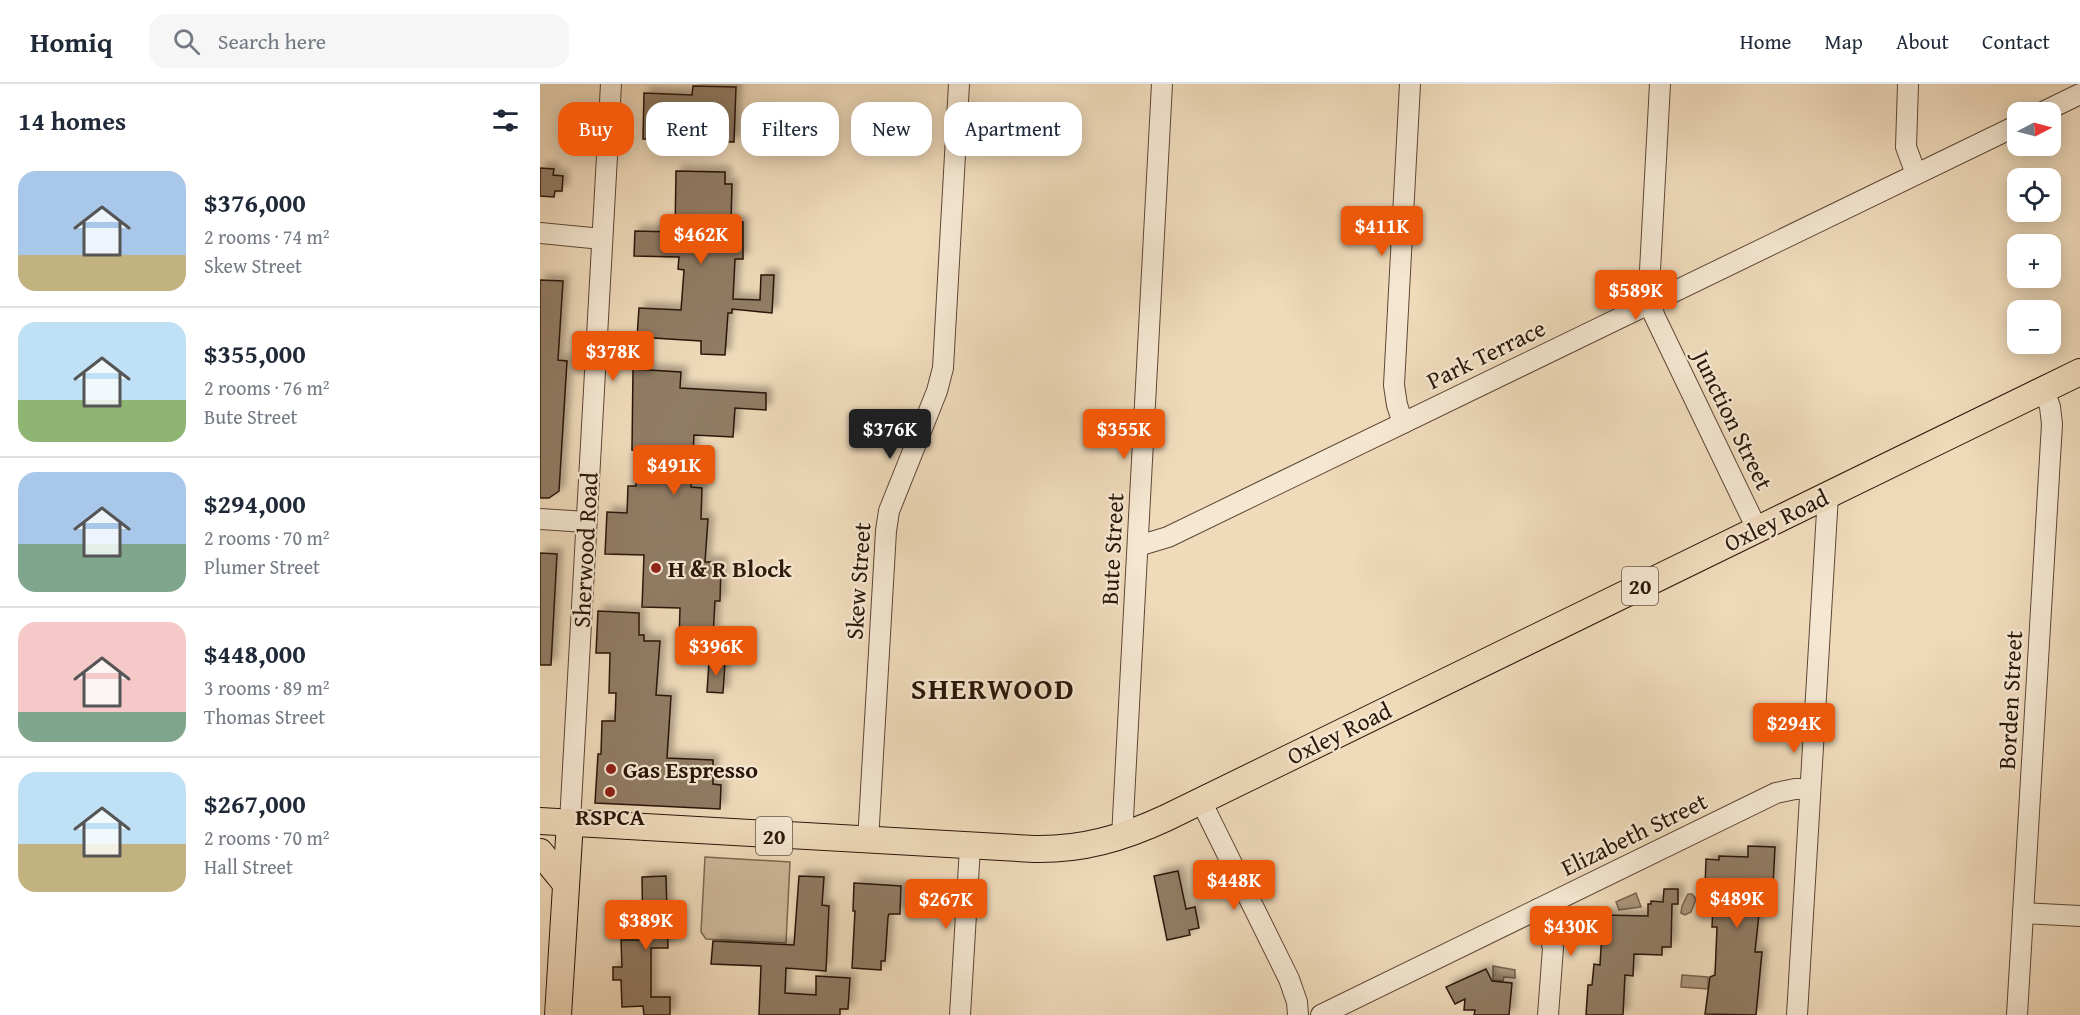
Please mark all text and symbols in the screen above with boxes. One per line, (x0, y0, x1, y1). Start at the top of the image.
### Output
search box (149, 14, 569, 68)
text: Homiq (30, 21, 113, 62)
icon: search (170, 25, 203, 58)
text: Search here (218, 25, 326, 57)
text: Home (1740, 26, 1791, 57)
text: Map (1824, 26, 1863, 57)
text: About (1896, 26, 1949, 57)
text: Contact (1982, 26, 2050, 57)
text: 14 homes (18, 101, 126, 140)
chip: Buy (558, 102, 634, 156)
chip: Rent (646, 102, 729, 156)
chip: Filters (741, 102, 839, 156)
chip: New (851, 102, 932, 156)
chip: Apartment (944, 102, 1082, 156)
north arrow (2007, 102, 2061, 156)
map controls (2007, 102, 2061, 354)
icon: filters (489, 104, 522, 137)
button: locate (2007, 168, 2061, 222)
text: $376,000 (204, 183, 306, 222)
icon: home (66, 195, 138, 267)
pin: $411K (1340, 206, 1424, 257)
text: $411K (1355, 211, 1409, 240)
pin: $462K (659, 214, 743, 265)
text: $462K (674, 219, 728, 248)
text: 2 rooms · 74 m² (204, 222, 330, 251)
button: + (2007, 234, 2061, 288)
text: Skew Street (204, 251, 302, 280)
pin: $589K (1594, 270, 1678, 321)
text: $589K (1609, 275, 1663, 304)
button: − (2007, 300, 2061, 354)
street label: Park Terrace (1421, 310, 1551, 398)
pin: $378K (571, 331, 655, 382)
text: $355,000 (204, 334, 306, 373)
text: $378K (586, 336, 640, 365)
street label: Junction Street (1683, 342, 1782, 496)
icon: home (66, 346, 138, 418)
text: 2 rooms · 76 m² (204, 373, 330, 402)
text: Bute Street (204, 402, 298, 431)
pin: $376K (848, 409, 932, 460)
pin: $355K (1082, 409, 1166, 460)
text: $376K (863, 414, 917, 443)
text: $355K (1097, 414, 1151, 443)
pin: $491K (632, 445, 716, 496)
text: $491K (647, 450, 701, 479)
street label: Sherwood Road (563, 471, 607, 629)
street label: Oxley Road (1718, 480, 1834, 560)
text: $294,000 (204, 484, 306, 523)
street label: Bute Street (1092, 491, 1132, 606)
icon: home (66, 496, 138, 568)
street label: Skew Street (836, 521, 880, 641)
text: 2 rooms · 70 m² (204, 523, 330, 552)
place label: H & R Block (668, 551, 792, 586)
text: Plumer Street (204, 552, 320, 581)
marker: H & R Block (649, 561, 663, 575)
road number: 20 (1622, 567, 1658, 605)
pin: $396K (674, 626, 758, 677)
street label: Borden Street (1989, 629, 2031, 770)
text: $396K (689, 631, 743, 660)
text: $448,000 (204, 634, 306, 673)
icon: home (66, 646, 138, 718)
district label: SHERWOOD (911, 666, 1075, 710)
text: 3 rooms · 89 m² (204, 673, 330, 702)
street label: Oxley Road (1281, 693, 1397, 773)
text: Thomas Street (204, 702, 325, 731)
pin: $294K (1752, 703, 1836, 754)
text: $294K (1767, 708, 1821, 737)
place label: Gas Espresso (623, 752, 758, 787)
marker: Gas Espresso (604, 762, 618, 776)
street label: Elizabeth Street (1555, 783, 1714, 885)
text: $267,000 (204, 784, 306, 823)
marker: RSPCA (603, 785, 617, 799)
icon: home (66, 796, 138, 868)
place label: RSPCA (575, 799, 645, 834)
road number: 20 (756, 817, 792, 855)
text: 2 rooms · 70 m² (204, 823, 330, 852)
text: Hall Street (204, 852, 293, 881)
pin: $448K (1192, 860, 1276, 911)
text: $448K (1207, 865, 1261, 894)
pin: $489K (1695, 878, 1779, 929)
pin: $267K (904, 879, 988, 930)
text: $489K (1710, 883, 1764, 912)
text: $267K (919, 884, 973, 913)
pin: $389K (604, 900, 688, 951)
text: $389K (619, 905, 673, 934)
pin: $430K (1529, 906, 1613, 957)
text: $430K (1544, 911, 1598, 940)

